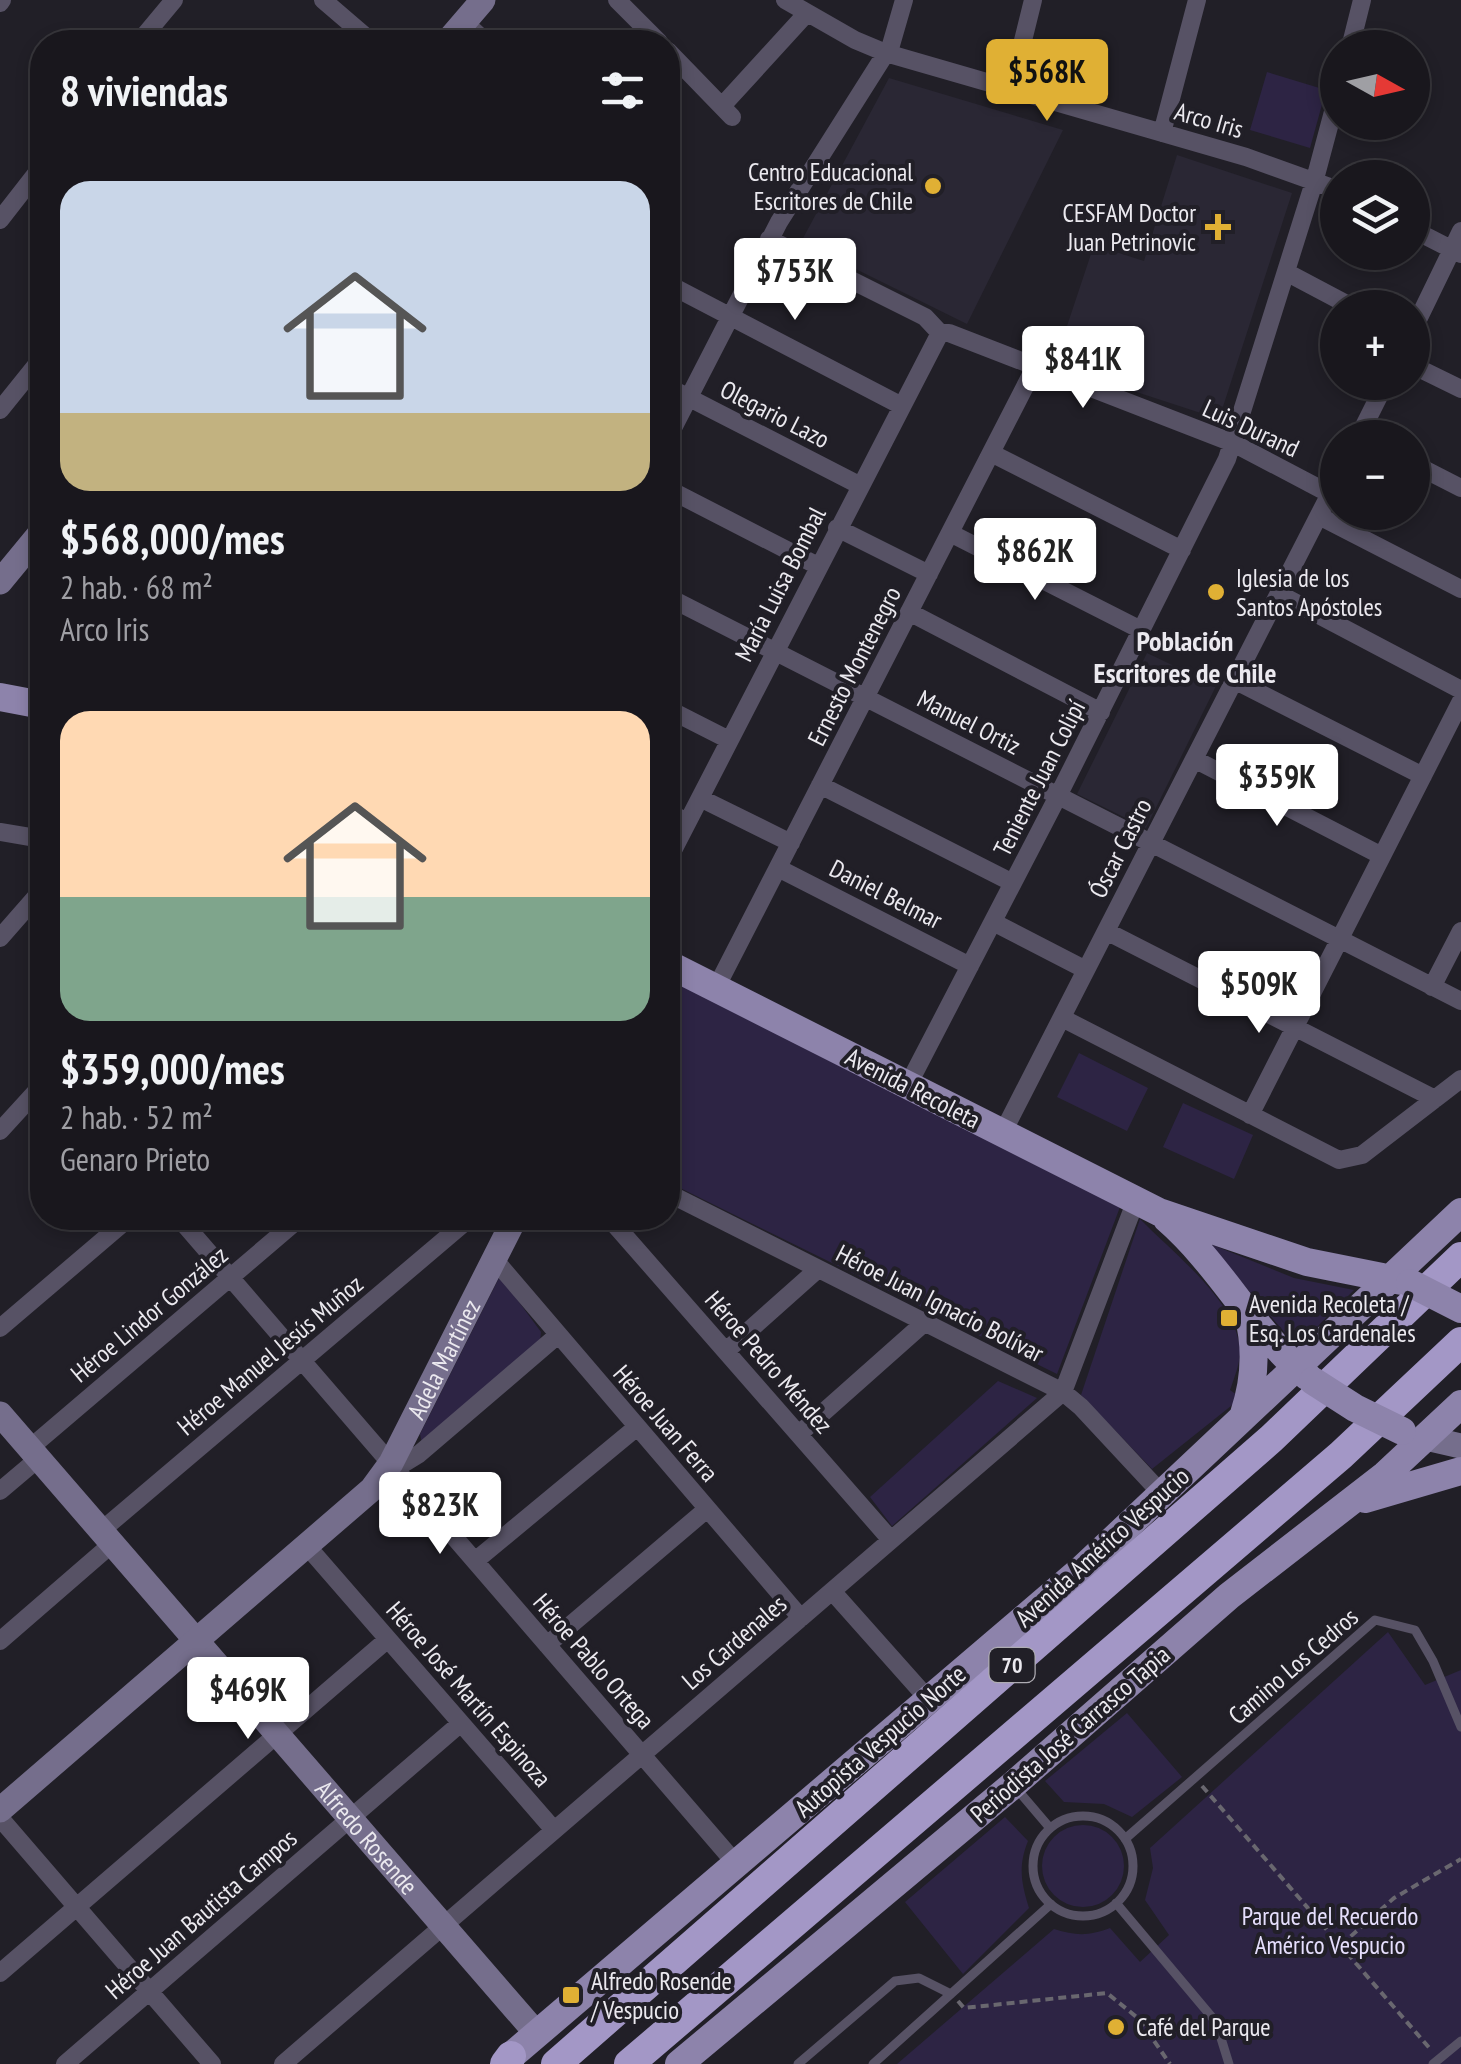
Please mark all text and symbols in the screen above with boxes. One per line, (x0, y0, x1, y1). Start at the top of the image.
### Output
north arrow (1320, 30, 1430, 140)
map controls (1320, 30, 1430, 530)
pin: $568K (977, 39, 1117, 124)
text: $568K (1008, 50, 1086, 92)
text: 8 viviendas (60, 63, 228, 118)
icon: filters (595, 63, 650, 118)
street label: Arco Iris (1171, 95, 1247, 145)
place label: Centro Educacional Escritores de Chile (748, 156, 913, 217)
button: layers (1320, 160, 1430, 270)
marker: Centro Educacional Escritores de Chile (922, 175, 944, 197)
place label: CESFAM Doctor Juan Petrinovic (1063, 197, 1196, 258)
marker: CESFAM Doctor Juan Petrinovic (1205, 214, 1231, 240)
pin: $753K (725, 238, 865, 323)
icon: home (265, 246, 445, 426)
text: $753K (756, 249, 834, 291)
button: + (1320, 290, 1430, 400)
pin: $841K (1013, 326, 1153, 411)
text: $841K (1044, 337, 1122, 379)
street label: Olegario Lazo (715, 373, 835, 455)
street label: Luis Durand (1198, 392, 1304, 464)
button: − (1320, 420, 1430, 530)
street label: María Luisa Bombal (727, 501, 833, 667)
text: $568,000/mes (60, 511, 285, 566)
pin: $862K (965, 518, 1105, 603)
text: $862K (996, 529, 1074, 571)
place label: Iglesia de los Santos Apóstoles (1236, 562, 1382, 623)
text: 2 hab. · 68 m² (60, 566, 213, 608)
street label: Ernesto Montenegro (800, 581, 908, 751)
marker: Iglesia de los Santos Apóstoles (1205, 581, 1227, 603)
text: Arco Iris (60, 608, 149, 650)
district label: Población Escritores de Chile (1094, 622, 1276, 691)
street label: Manuel Ortiz (912, 682, 1026, 762)
street label: Teniente Juan Colipí (986, 694, 1092, 862)
pin: $359K (1207, 744, 1347, 829)
text: $359K (1238, 755, 1316, 797)
icon: home (265, 776, 445, 956)
street label: Óscar Castro (1081, 793, 1159, 903)
street label: Daniel Belmar (824, 852, 948, 936)
pin: $509K (1189, 951, 1329, 1036)
text: $509K (1220, 962, 1298, 1004)
street label: Avenida Recoleta (840, 1040, 986, 1136)
text: $359,000/mes (60, 1041, 285, 1096)
text: 2 hab. · 52 m² (60, 1096, 213, 1138)
text: Genaro Prieto (60, 1138, 210, 1180)
street label: Héroe Juan Ignacio Bolívar (831, 1237, 1049, 1369)
street label: Héroe Lindor González (64, 1239, 234, 1389)
street label: Héroe Manuel Jesús Muñoz (171, 1268, 369, 1442)
street label: Héroe Pedro Méndez (698, 1284, 840, 1440)
place label: Avenida Recoleta / Esq. Los Cardenales (1249, 1288, 1416, 1349)
street label: Adela Martínez (400, 1294, 487, 1424)
marker: Avenida Recoleta / Esq. Los Cardenales (1218, 1307, 1240, 1329)
street label: Héroe Juan Ferra (607, 1358, 725, 1488)
street label: Avenida Américo Vespucio (1008, 1460, 1196, 1634)
pin: $823K (370, 1472, 510, 1557)
text: $823K (401, 1483, 479, 1525)
street label: Héroe Pablo Ortega (526, 1587, 662, 1735)
street label: Los Cardenales (675, 1588, 793, 1696)
street label: Héroe José Martín Espinoza (380, 1595, 558, 1793)
street label: Camino Los Cedros (1221, 1601, 1365, 1731)
street label: Periodista José Carrasco Tapia (964, 1639, 1176, 1829)
road number: 70 (990, 1648, 1034, 1682)
pin: $469K (178, 1657, 318, 1742)
street label: Autopista Vespucio Norte (788, 1658, 972, 1824)
text: $469K (209, 1668, 287, 1710)
street label: Alfredo Rosende (308, 1774, 425, 1901)
street label: Héroe Juan Bautista Campos (99, 1822, 303, 2006)
park label: Parque del Recuerdo Américo Vespucio (1242, 1900, 1418, 1961)
place label: Alfredo Rosende / Vespucio (590, 1965, 732, 2026)
marker: Alfredo Rosende / Vespucio (560, 1984, 582, 2006)
place label: Café del Parque (1136, 2011, 1271, 2043)
marker: Café del Parque (1105, 2016, 1127, 2038)

